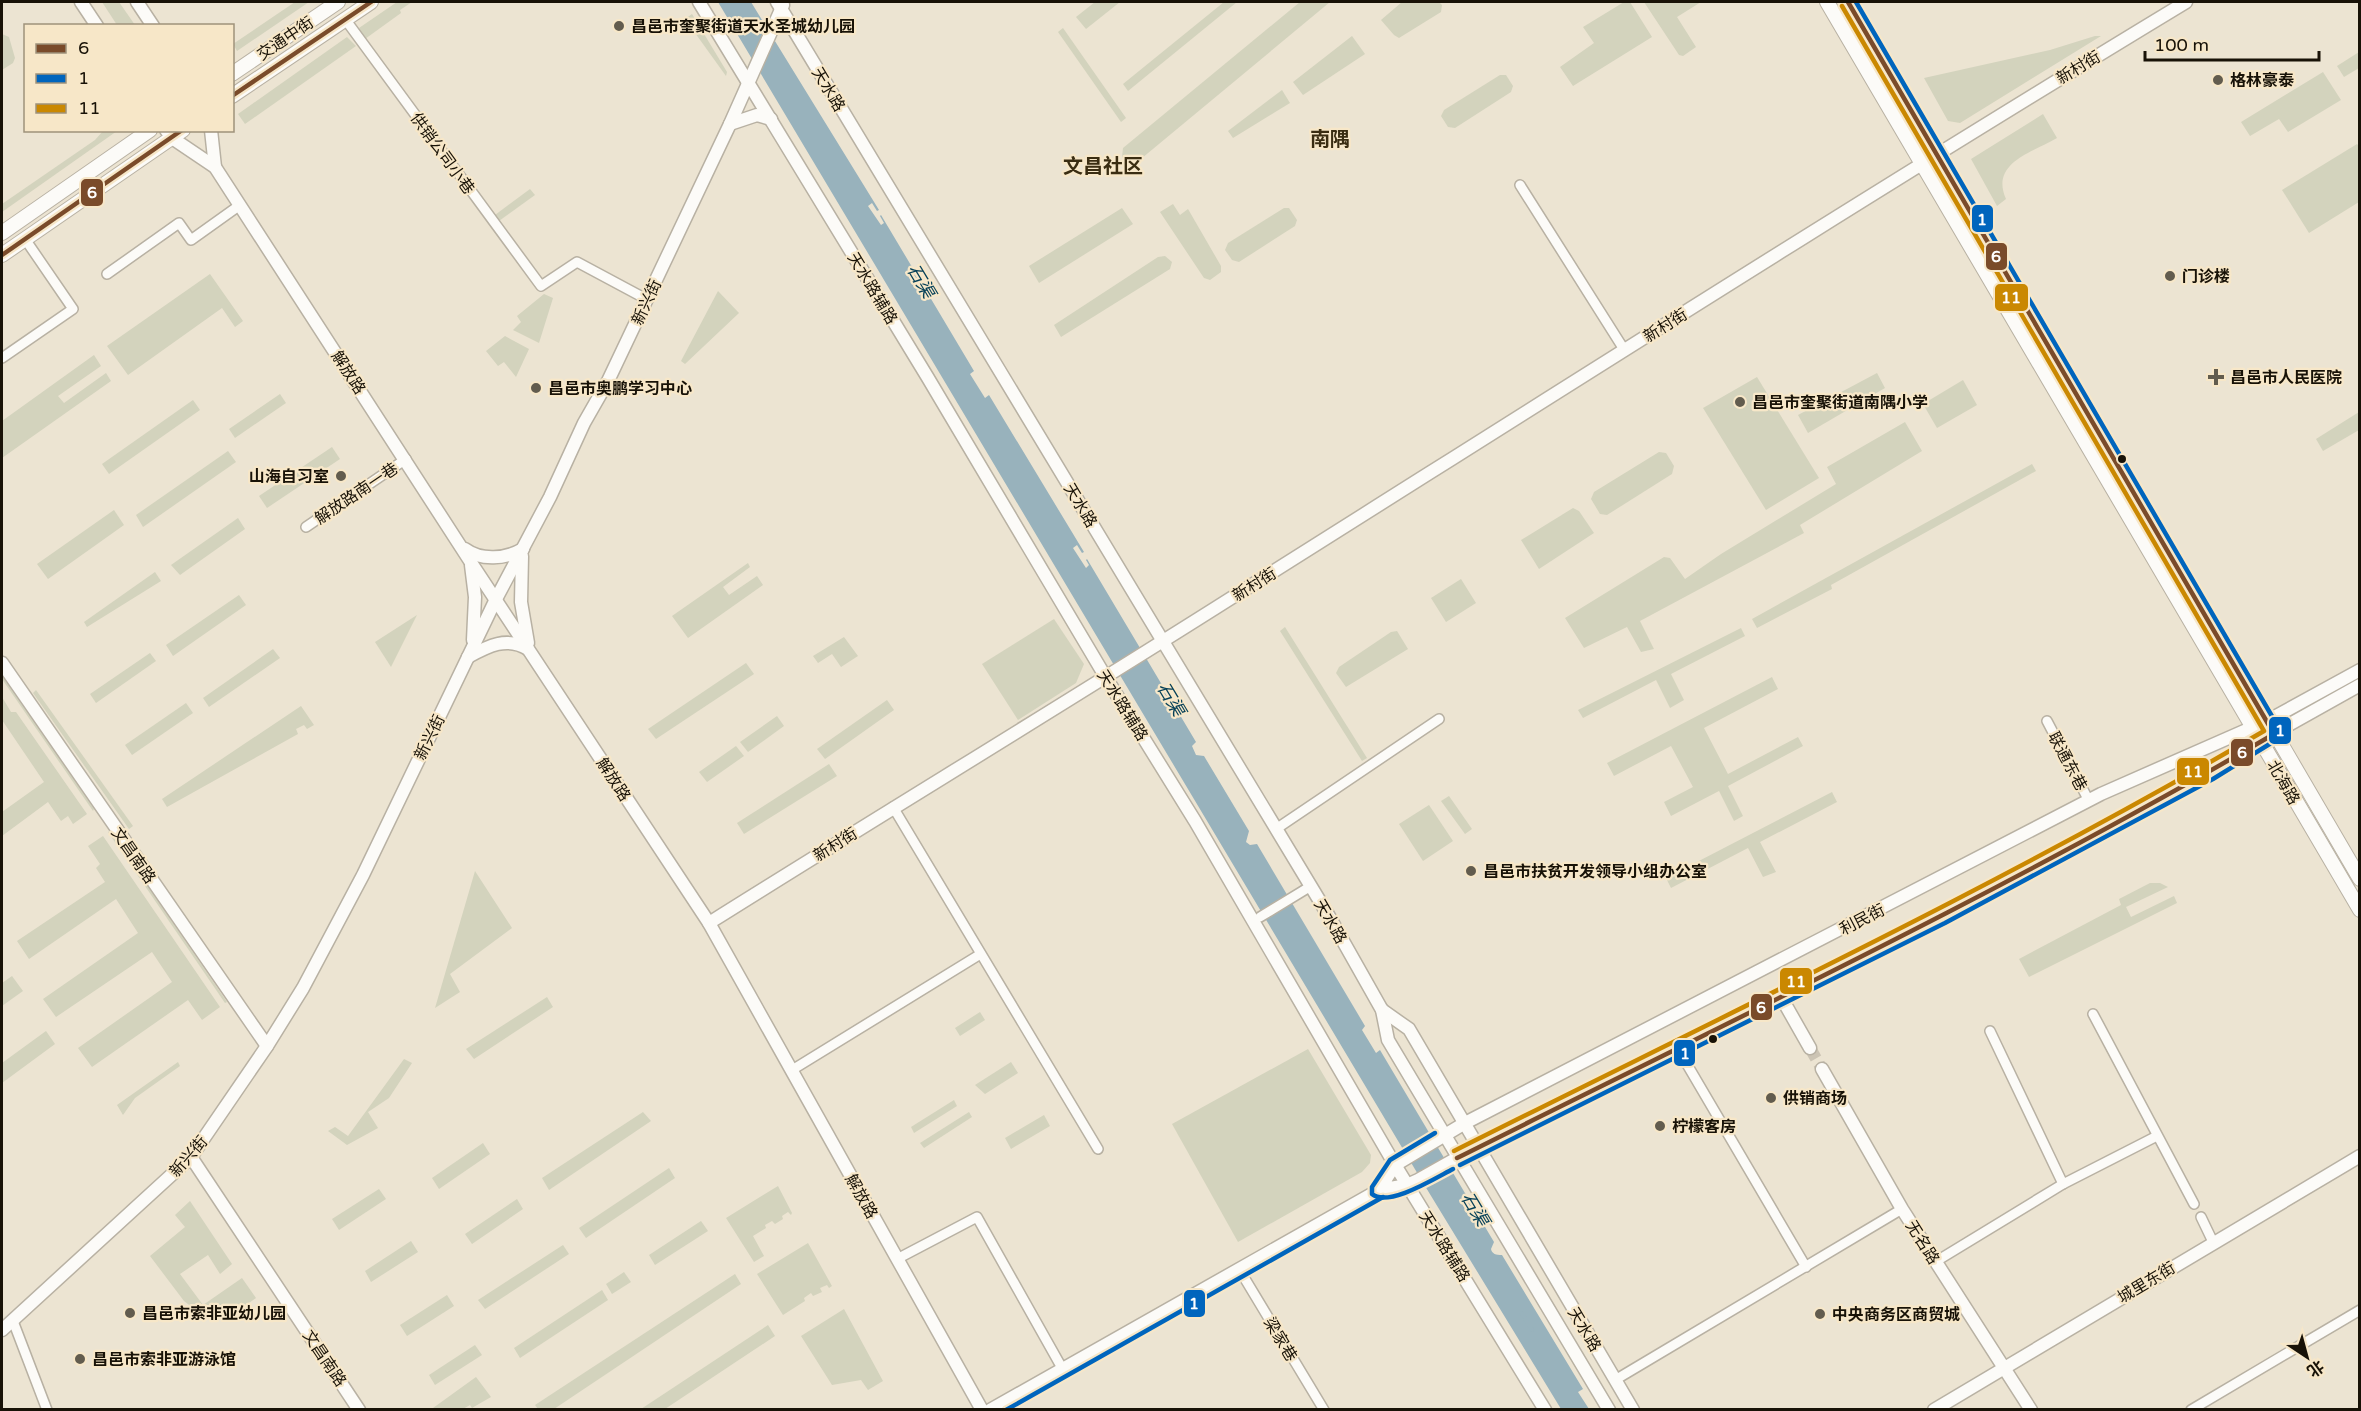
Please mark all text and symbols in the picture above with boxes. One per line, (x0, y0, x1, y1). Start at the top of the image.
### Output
street label: 交通中街 (253, 13, 318, 65)
place label: 昌邑市奎聚街道天水圣城幼儿园 (631, 17, 855, 37)
marker: 昌邑市奎聚街道天水圣城幼儿园 (612, 19, 626, 33)
legend (24, 24, 234, 132)
scale bar (2145, 24, 2319, 62)
text: 100 m (2154, 34, 2209, 56)
text: 6 (78, 37, 89, 59)
street label: 新村街 (2053, 47, 2104, 89)
street label: 天水路 (807, 64, 849, 115)
text: 1 (78, 67, 89, 89)
place label: 格林豪泰 (2230, 71, 2294, 91)
marker: 格林豪泰 (2211, 73, 2225, 87)
text: 11 (78, 97, 101, 119)
street label: 供销公司小巷 (406, 109, 478, 198)
district label: 南隅 (1310, 128, 1350, 152)
district label: 文昌社区 (1063, 155, 1143, 179)
line badge: 6 (80, 178, 104, 207)
text: 6 (87, 183, 97, 203)
line badge: 1 (1971, 204, 1994, 233)
text: 1 (1977, 210, 1987, 230)
line badge: 6 (1985, 242, 2008, 271)
text: 6 (1991, 247, 2001, 267)
street label: 天水路辅路 (843, 249, 901, 328)
water label: 石渠 (902, 260, 941, 305)
place label: 门诊楼 (2182, 267, 2230, 287)
marker: 门诊楼 (2163, 269, 2177, 283)
street label: 新兴街 (628, 276, 666, 328)
line badge: 11 (1994, 283, 2029, 312)
text: 11 (2001, 288, 2021, 308)
street label: 新村街 (1640, 305, 1691, 347)
street label: 解放路 (327, 347, 370, 398)
marker: 昌邑市人民医院 (2207, 368, 2225, 386)
place label: 昌邑市人民医院 (2230, 368, 2342, 388)
place label: 昌邑市奥鹏学习中心 (548, 379, 692, 399)
marker: 昌邑市奥鹏学习中心 (529, 381, 543, 395)
place label: 昌邑市奎聚街道南隅小学 (1752, 393, 1928, 413)
marker: 昌邑市奎聚街道南隅小学 (1733, 395, 1747, 409)
unlabelled marker (2116, 453, 2128, 465)
street label: 解放路南一巷 (311, 459, 402, 529)
place label: 山海自习室 (249, 467, 329, 487)
marker: 山海自习室 (334, 469, 348, 483)
street label: 天水路 (1059, 480, 1101, 531)
street label: 新村街 (1229, 564, 1280, 606)
street label: 天水路辅路 (1092, 666, 1152, 745)
water label: 石渠 (1152, 678, 1191, 723)
street label: 新兴街 (410, 711, 449, 763)
line badge: 1 (2268, 716, 2292, 745)
text: 1 (2275, 721, 2285, 741)
street label: 联通东巷 (2043, 729, 2091, 794)
line badge: 6 (2230, 738, 2254, 767)
text: 6 (2237, 743, 2247, 763)
street label: 解放路 (592, 754, 635, 805)
line badge: 11 (2176, 757, 2210, 786)
street label: 北海路 (2262, 757, 2304, 808)
text: 11 (2183, 762, 2203, 782)
street label: 文昌南路 (107, 824, 160, 888)
street label: 新村街 (810, 824, 861, 866)
place label: 昌邑市扶贫开发领导小组办公室 (1483, 862, 1707, 882)
marker: 昌邑市扶贫开发领导小组办公室 (1464, 864, 1478, 878)
street label: 天水路 (1309, 896, 1351, 947)
street label: 利民街 (1837, 900, 1888, 940)
line badge: 11 (1779, 967, 1813, 995)
text: 11 (1786, 972, 1806, 992)
line badge: 6 (1750, 993, 1773, 1021)
text: 6 (1756, 998, 1766, 1018)
unlabelled marker (1707, 1033, 1719, 1045)
line badge: 1 (1673, 1039, 1696, 1067)
text: 1 (1680, 1044, 1690, 1064)
place label: 供销商场 (1783, 1089, 1847, 1109)
marker: 供销商场 (1764, 1091, 1778, 1105)
place label: 柠檬客房 (1672, 1117, 1736, 1137)
marker: 柠檬客房 (1653, 1119, 1667, 1133)
street label: 新兴街 (165, 1132, 212, 1181)
street label: 解放路 (841, 1171, 882, 1222)
water label: 石渠 (1456, 1188, 1495, 1233)
street label: 天水路辅路 (1414, 1207, 1474, 1286)
street label: 无名路 (1901, 1217, 1943, 1268)
street label: 城里东街 (2114, 1258, 2179, 1308)
line badge: 1 (1183, 1289, 1206, 1318)
text: 1 (1189, 1294, 1199, 1314)
place label: 昌邑市索非亚幼儿园 (142, 1304, 286, 1324)
street label: 天水路 (1563, 1304, 1605, 1355)
place label: 中央商务区商贸城 (1832, 1305, 1960, 1325)
marker: 昌邑市索非亚幼儿园 (123, 1306, 137, 1320)
marker: 中央商务区商贸城 (1813, 1307, 1827, 1321)
street label: 梁家巷 (1259, 1314, 1301, 1365)
street label: 文昌南路 (298, 1326, 350, 1391)
north arrow (2277, 1327, 2337, 1387)
place label: 昌邑市索非亚游泳馆 (92, 1350, 236, 1370)
marker: 昌邑市索非亚游泳馆 (73, 1352, 87, 1366)
text: 北 (2303, 1356, 2328, 1381)

